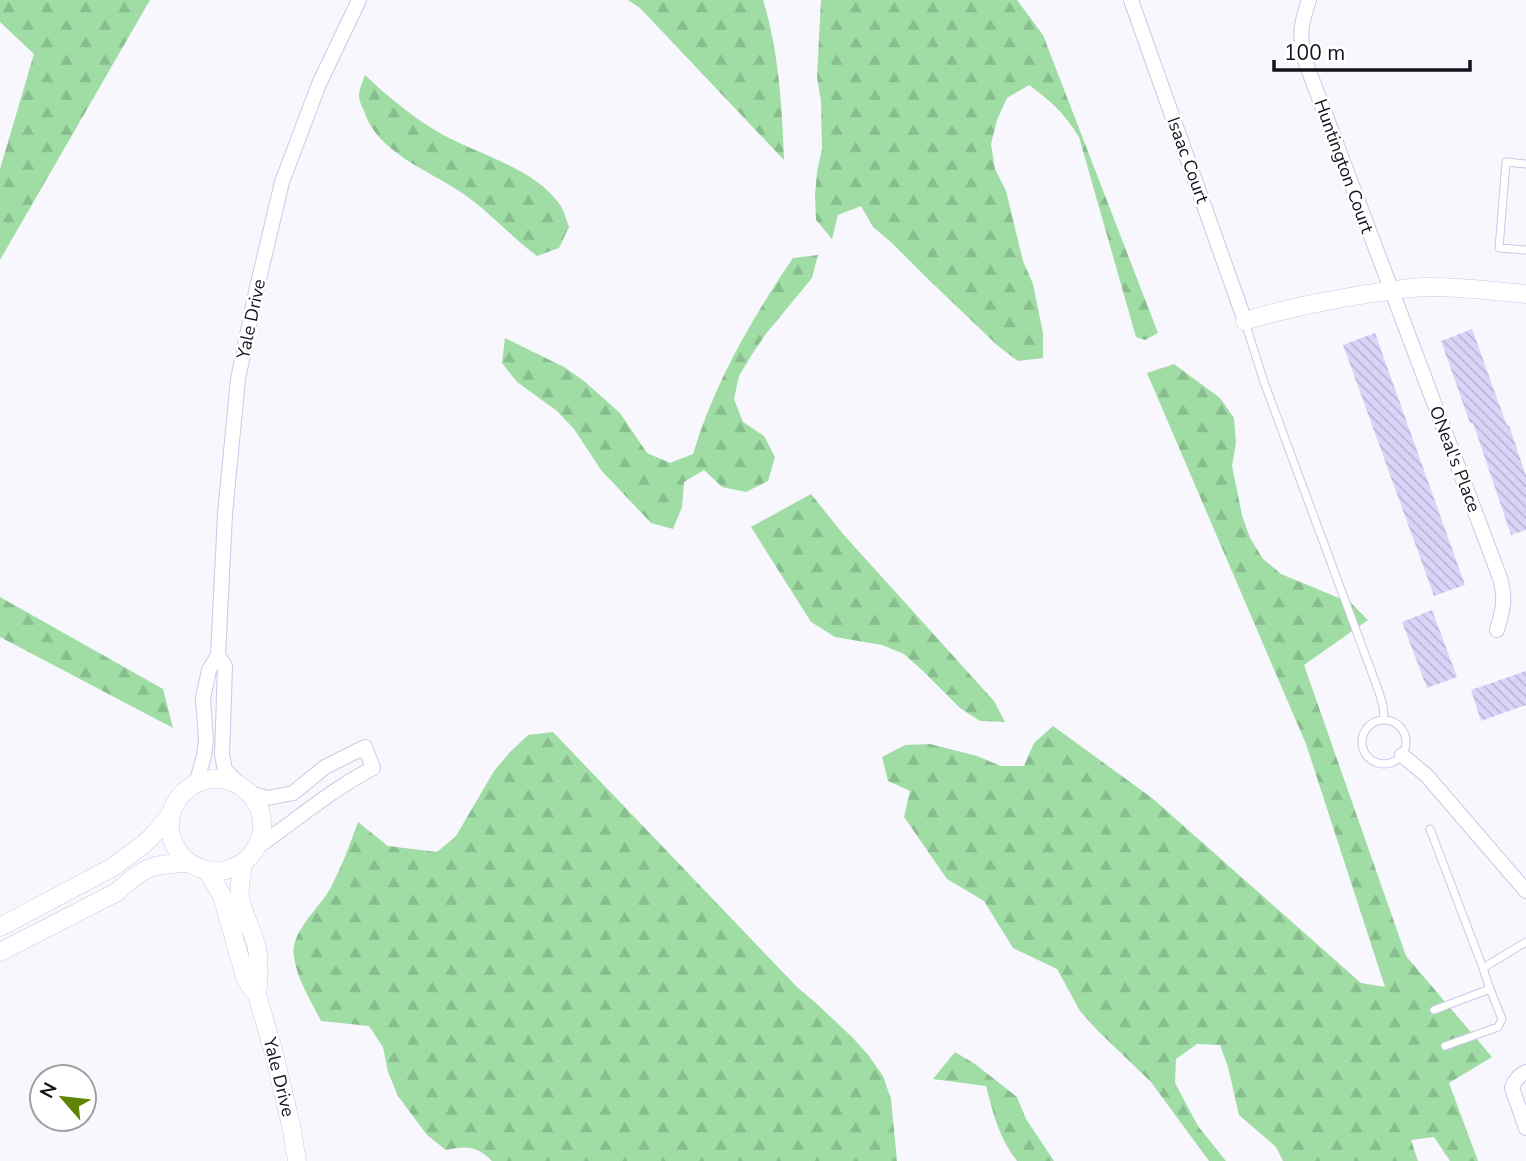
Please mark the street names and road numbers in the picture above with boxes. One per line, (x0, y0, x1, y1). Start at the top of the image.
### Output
street label: Huntington Court (1309, 96, 1380, 237)
street label: Isaac Court (1161, 114, 1215, 207)
street label: Yale Drive (231, 277, 271, 362)
street label: ONeal's Place (1424, 402, 1486, 516)
street label: Yale Drive (257, 1034, 300, 1119)

